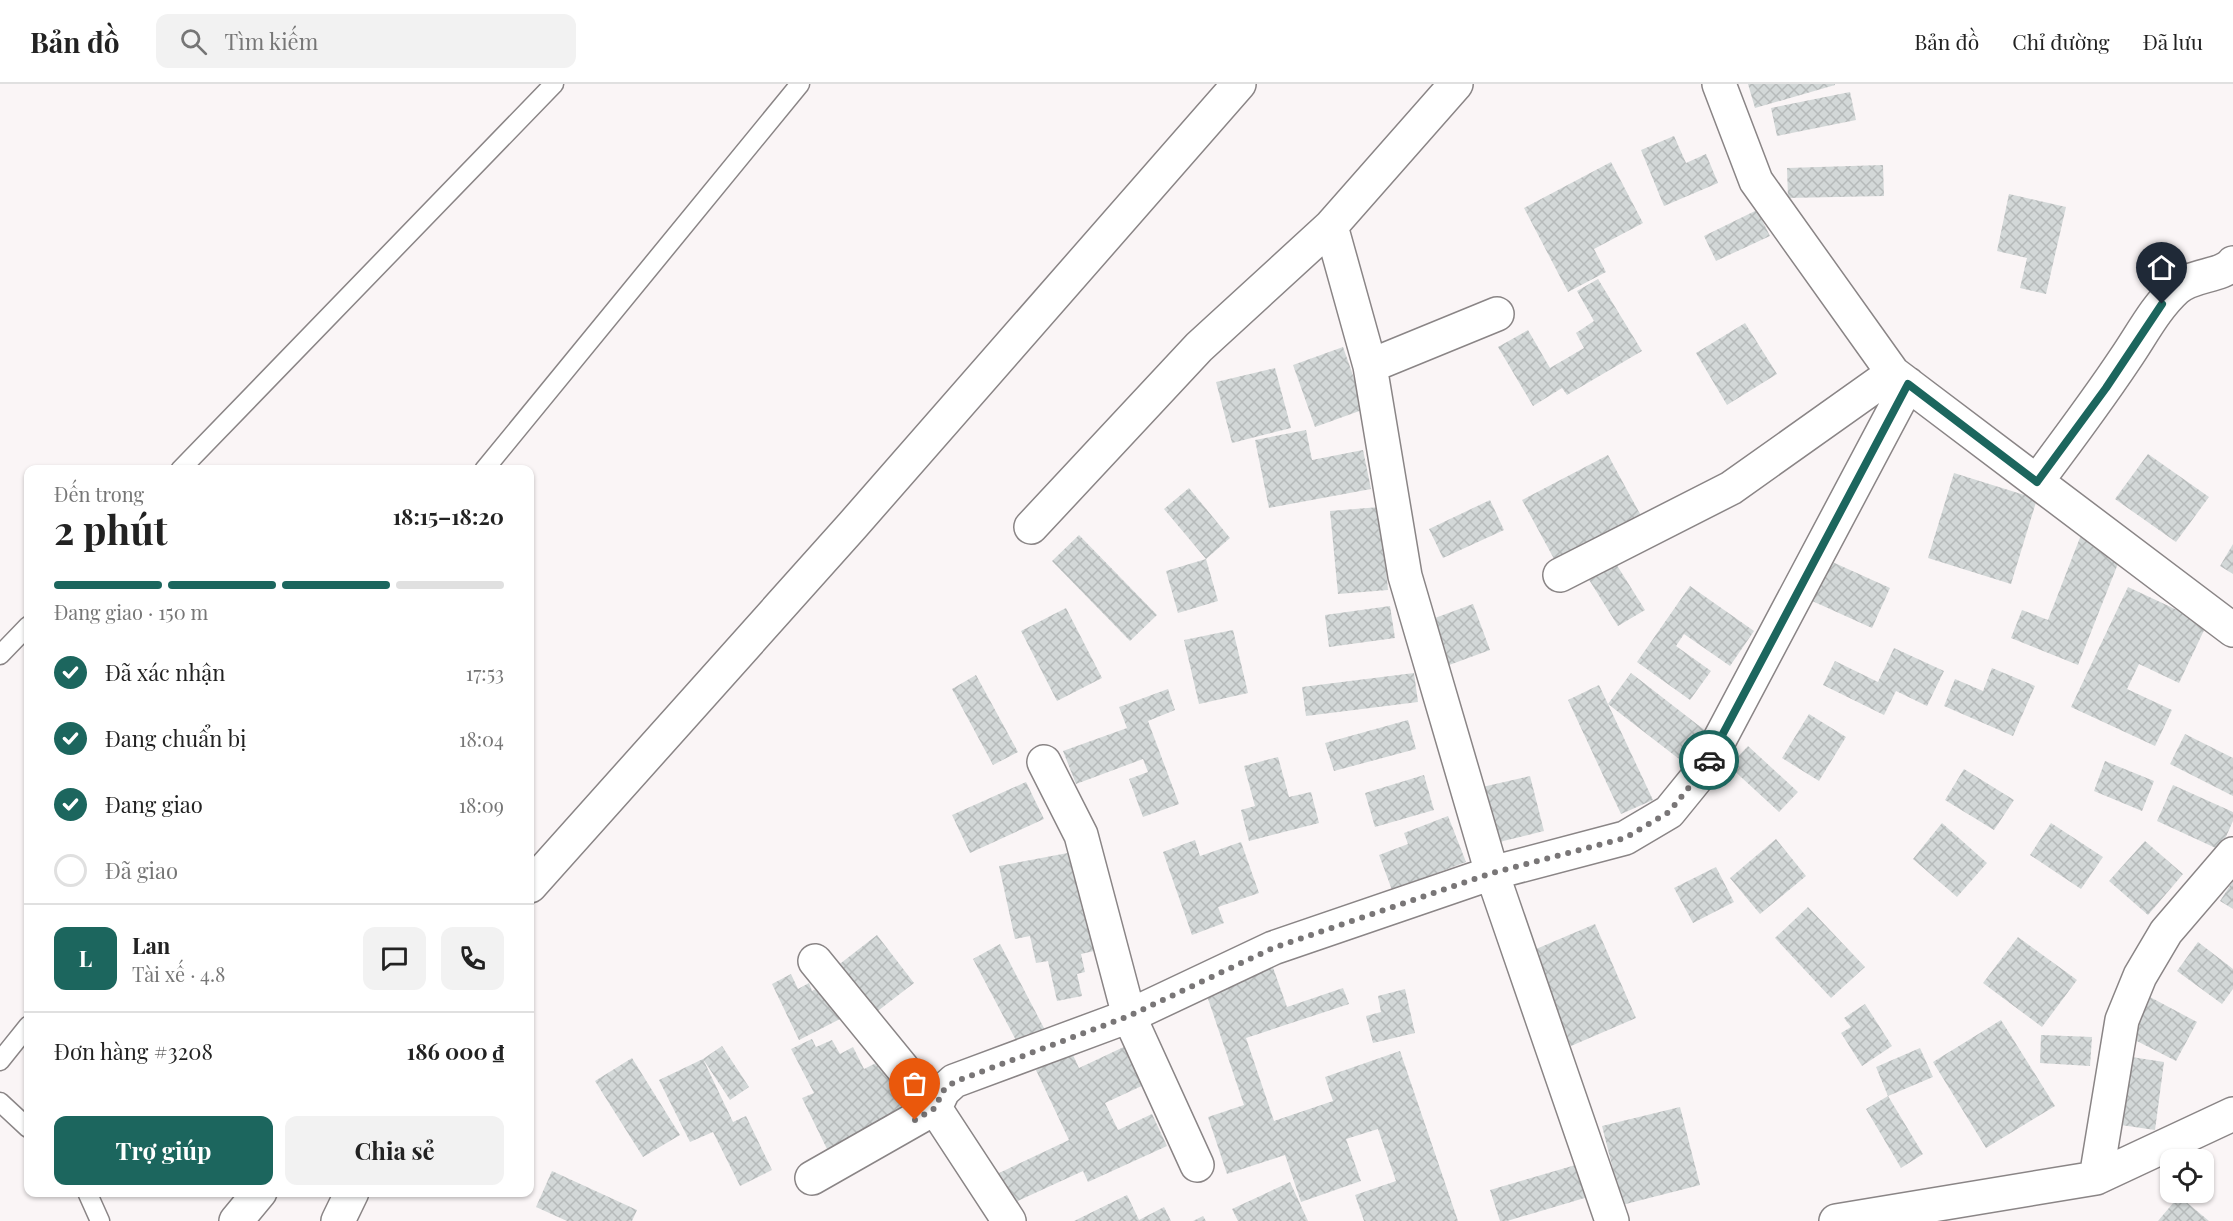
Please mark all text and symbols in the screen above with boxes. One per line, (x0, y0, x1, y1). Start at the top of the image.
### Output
search box (156, 14, 576, 68)
text: Bản đồ (30, 23, 120, 60)
icon: search (177, 25, 210, 58)
text: Tìm kiếm (225, 26, 318, 56)
text: Bản đồ (1914, 27, 1979, 55)
text: Chỉ đường (2012, 27, 2110, 55)
text: Đã lưu (2143, 27, 2203, 55)
pin (2136, 242, 2187, 304)
icon: home (2145, 251, 2178, 284)
text: Đến trong (54, 480, 144, 507)
text: 18:15–18:20 (393, 501, 504, 531)
text: 2 phút (54, 503, 168, 555)
text: Đang giao · 150 m (54, 598, 208, 625)
icon: check (54, 656, 87, 689)
text: Đã xác nhận (105, 657, 225, 687)
text: 17:53 (466, 659, 504, 686)
icon: check (54, 722, 87, 755)
text: Đang chuẩn bị (105, 723, 247, 753)
text: 18:04 (459, 725, 504, 752)
courier (1679, 730, 1739, 790)
icon: car (1693, 744, 1726, 777)
icon: check (54, 788, 87, 821)
text: Đang giao (105, 789, 203, 819)
text: 18:09 (459, 791, 504, 818)
text: Đã giao (105, 855, 178, 885)
button: chat (363, 927, 426, 990)
button: phone (441, 927, 504, 990)
text: Lan (132, 930, 170, 960)
text: L (79, 943, 92, 973)
text: Tài xế · 4.8 (132, 960, 225, 987)
text: Đơn hàng #3208 (54, 1036, 213, 1066)
text: 186 000 ₫ (407, 1036, 504, 1066)
pin (889, 1058, 940, 1120)
icon: bag (898, 1067, 931, 1100)
button: Trợ giúp (54, 1116, 273, 1185)
button: Chia sẻ (285, 1116, 504, 1185)
map controls (2160, 1149, 2214, 1203)
button: locate (2160, 1149, 2214, 1203)

